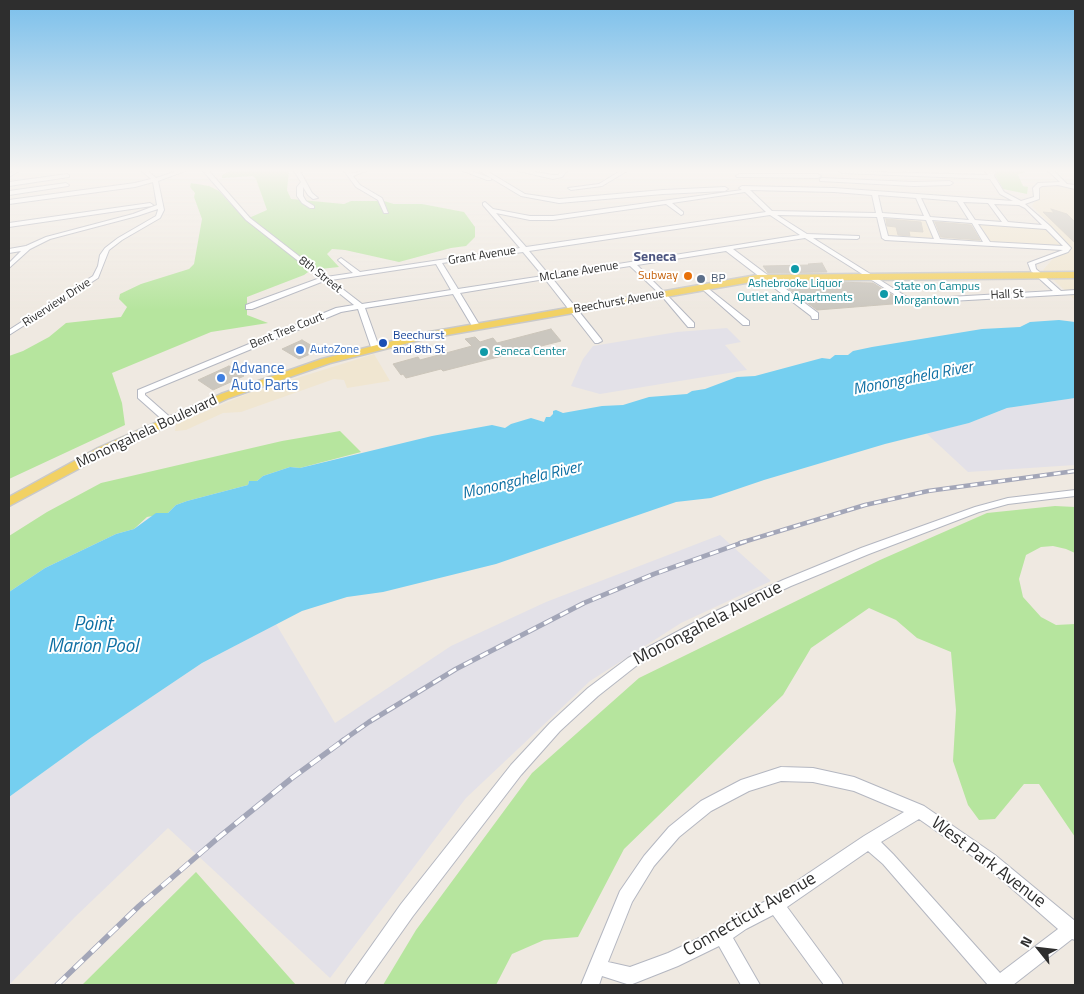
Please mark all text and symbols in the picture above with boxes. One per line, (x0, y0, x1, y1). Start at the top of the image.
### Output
street label: Grant Avenue (447, 244, 517, 268)
district label: Seneca (633, 250, 677, 266)
street label: 8th Street (295, 254, 345, 296)
street label: McLane Avenue (539, 259, 619, 285)
marker: Ashebrooke Liquor Outlet and Apartments (789, 263, 801, 275)
place label: Subway (638, 269, 678, 283)
marker: Subway (682, 270, 694, 282)
place label: BP (711, 272, 726, 286)
marker: BP (695, 273, 707, 285)
street label: Riverview Drive (20, 276, 94, 330)
place label: Ashebrooke Liquor Outlet and Apartments (737, 277, 853, 305)
place label: State on Campus Morgantown (894, 280, 980, 308)
street label: Beechurst Avenue (573, 287, 665, 317)
street label: Hall St (990, 287, 1024, 303)
marker: State on Campus Morgantown (878, 288, 890, 300)
street label: Bent Tree Court (248, 310, 326, 352)
place label: Beechurst and 8th St (393, 329, 445, 357)
marker: Beechurst and 8th St (377, 337, 389, 349)
place label: AutoZone (310, 343, 359, 357)
marker: AutoZone (294, 344, 306, 356)
place label: Seneca Center (494, 345, 566, 359)
marker: Seneca Center (478, 346, 490, 358)
water label: Monongahela River (851, 358, 975, 400)
place label: Advance Auto Parts (231, 360, 298, 395)
marker: Advance Auto Parts (215, 372, 227, 384)
street label: Monongahela Boulevard (74, 391, 220, 473)
water label: Monongahela River (461, 458, 583, 504)
street label: Monongahela Avenue (630, 577, 786, 671)
water label: Point Marion Pool (48, 614, 138, 658)
street label: West Park Avenue (926, 813, 1050, 913)
street label: Connecticut Avenue (680, 868, 820, 962)
north arrow (1014, 924, 1064, 974)
text: N (1014, 932, 1037, 951)

